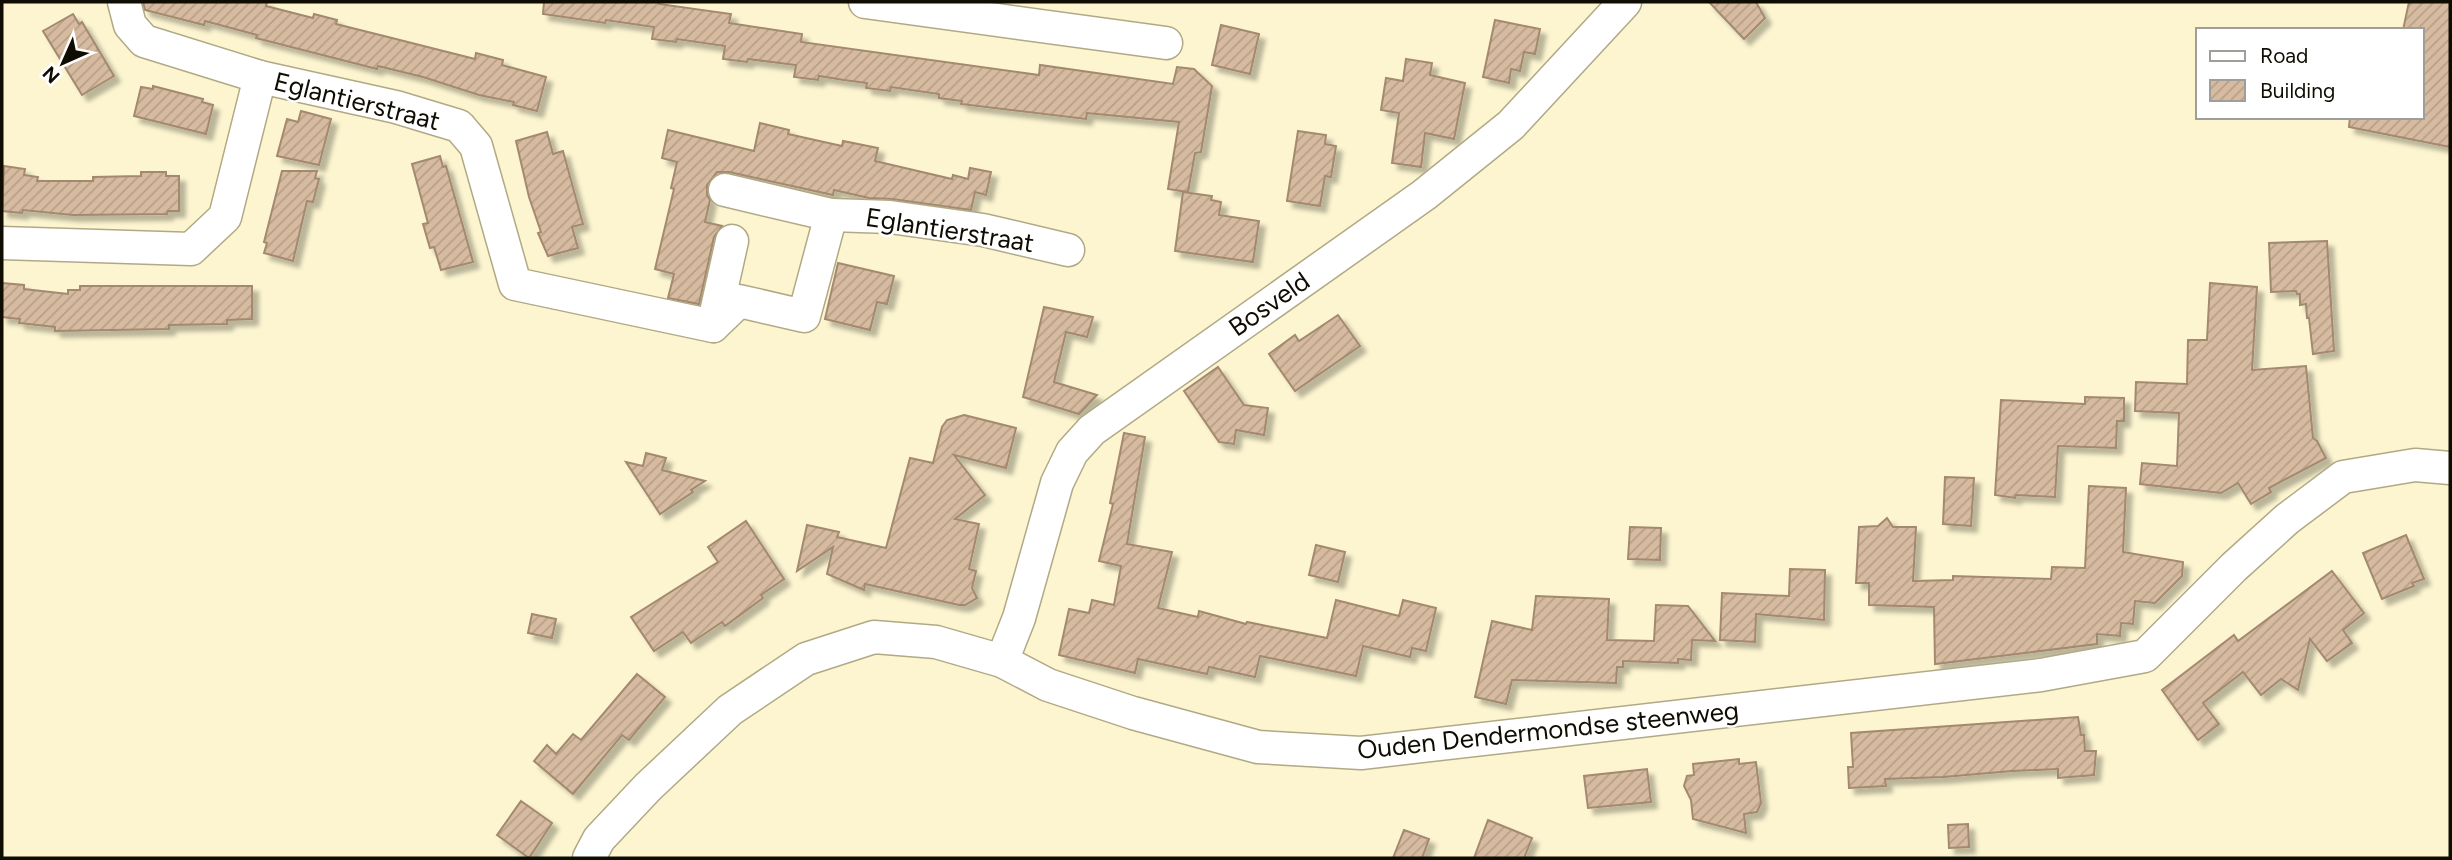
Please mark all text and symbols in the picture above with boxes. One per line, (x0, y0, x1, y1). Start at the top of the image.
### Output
north arrow (28, 28, 98, 98)
legend (2196, 28, 2424, 119)
text: Road (2260, 43, 2308, 68)
text: N (38, 61, 65, 88)
street label: Eglantierstraat (271, 65, 444, 137)
text: Building (2260, 78, 2335, 103)
street label: Eglantierstraat (864, 201, 1037, 259)
street label: Bosveld (1222, 265, 1316, 343)
street label: Ouden Dendermondse steenweg (1356, 694, 1740, 766)

